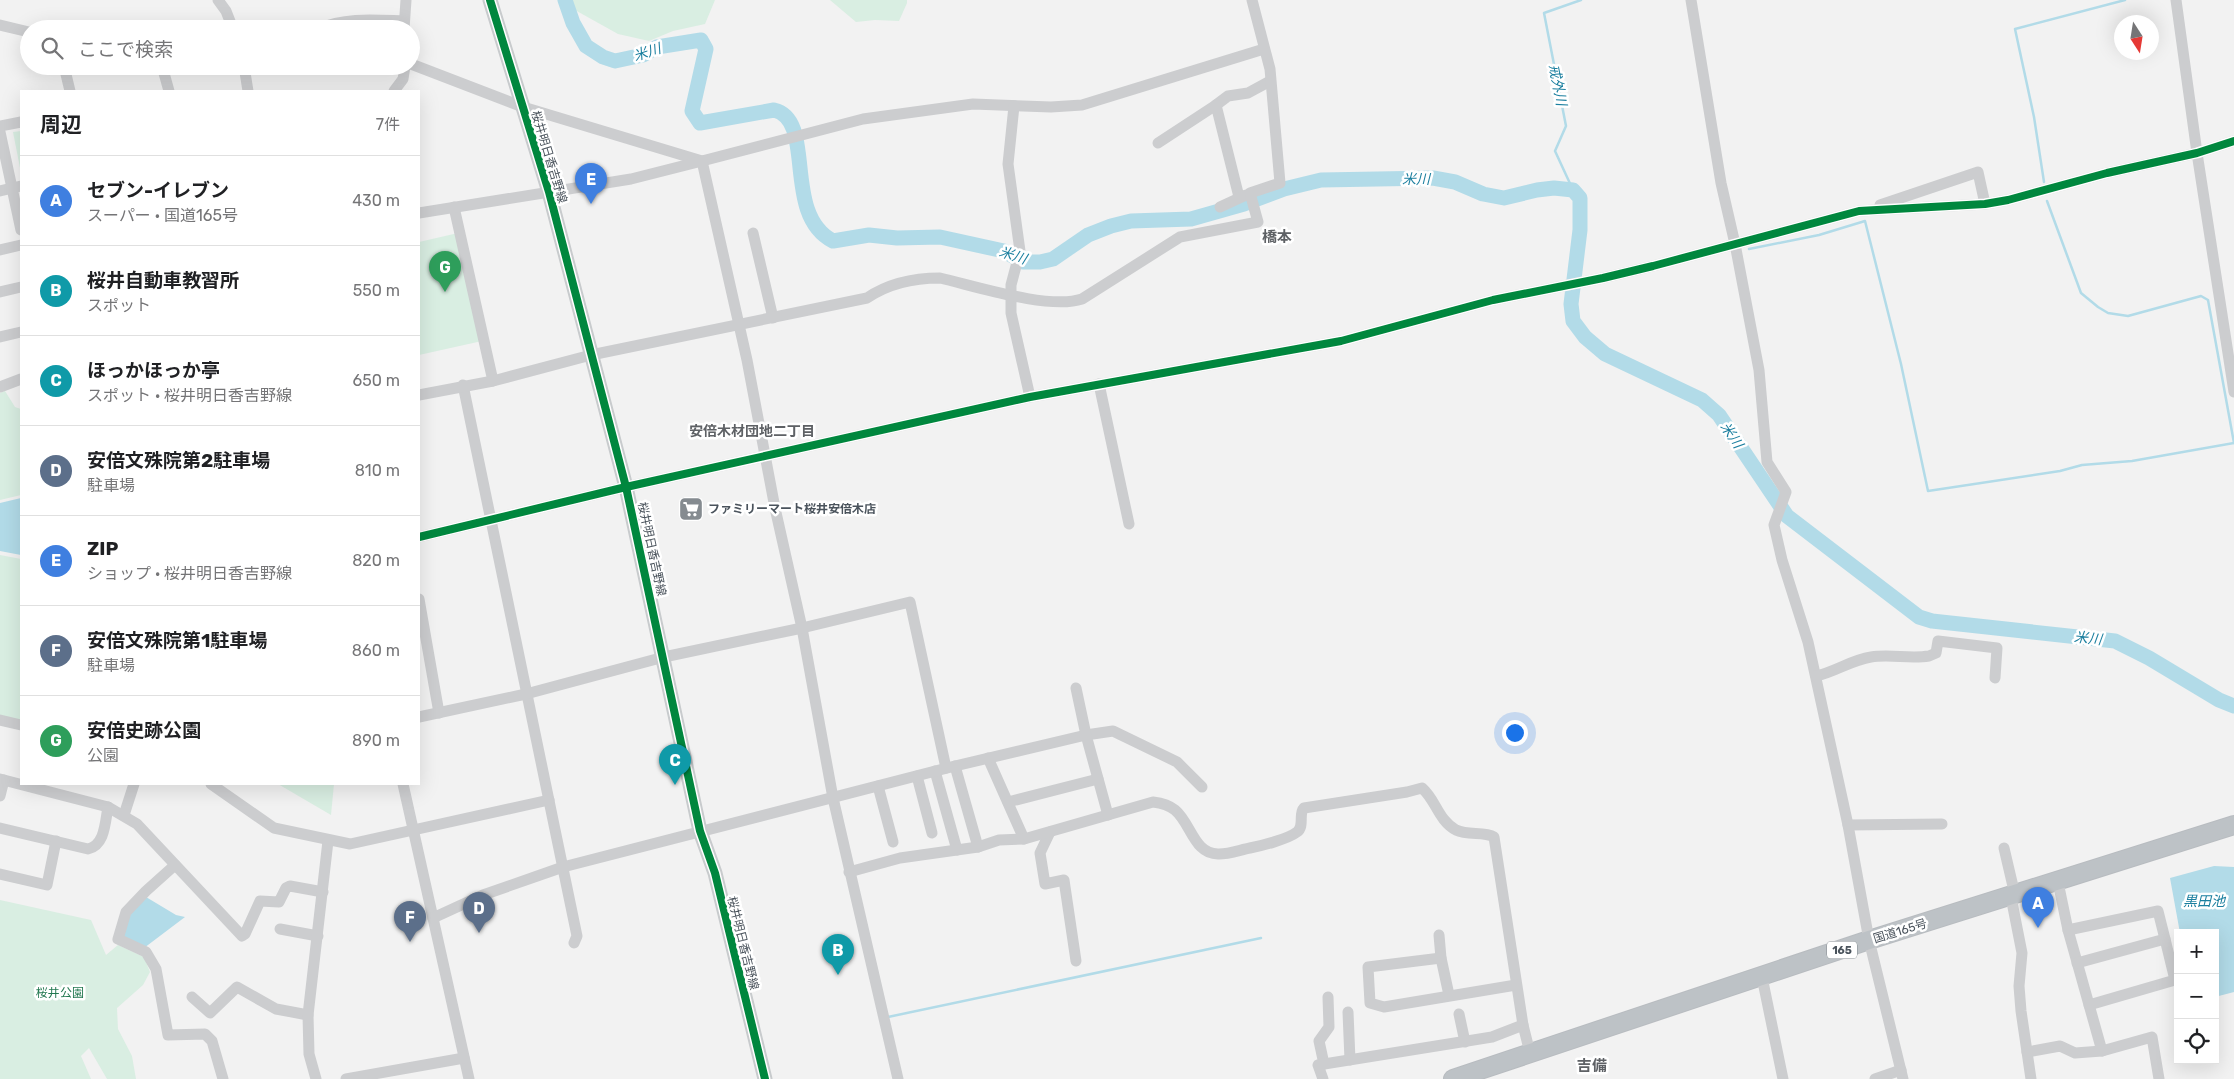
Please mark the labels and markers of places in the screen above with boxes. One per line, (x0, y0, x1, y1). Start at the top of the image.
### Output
pin: E (575, 163, 607, 204)
pin: G (429, 251, 461, 292)
supermarket icon: ファミリーマート桜井安倍木店 (678, 496, 704, 522)
place label: ファミリーマート桜井安倍木店 (708, 502, 876, 516)
pin: C (659, 744, 691, 785)
pin: A (2022, 887, 2054, 928)
pin: D (463, 892, 495, 933)
pin: F (394, 901, 426, 942)
pin: B (822, 934, 854, 975)

